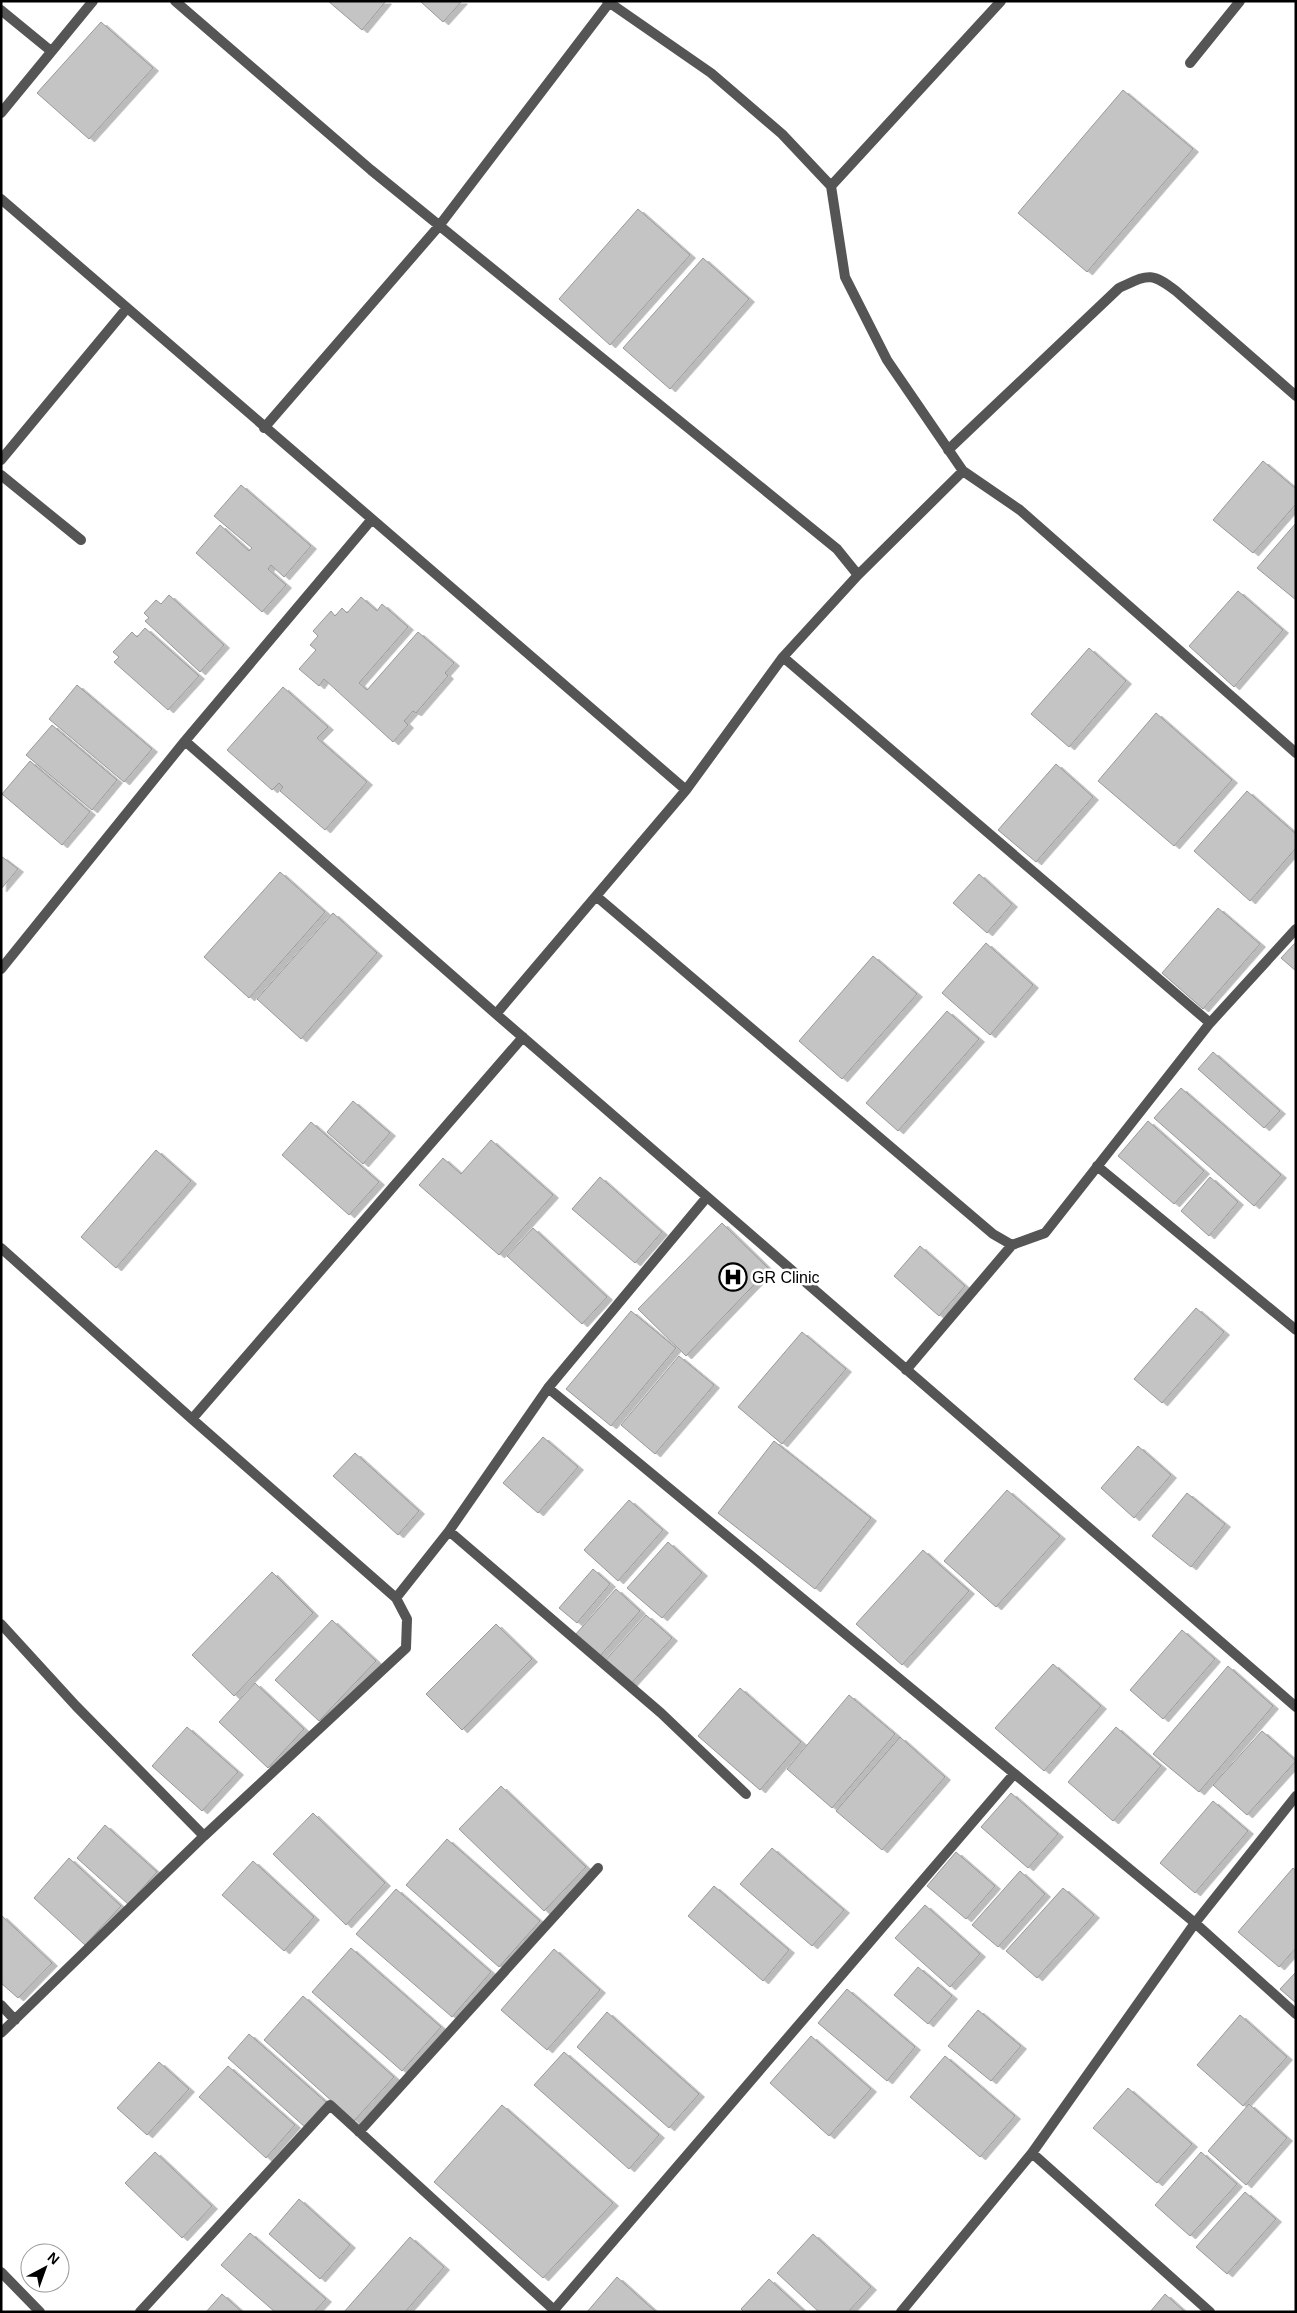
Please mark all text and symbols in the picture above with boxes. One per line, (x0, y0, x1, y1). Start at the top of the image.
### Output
hospital icon: GR Clinic (718, 1262, 748, 1292)
place label: GR Clinic (752, 1269, 820, 1286)
north arrow (20, 2243, 70, 2293)
text: N (44, 2249, 63, 2268)

